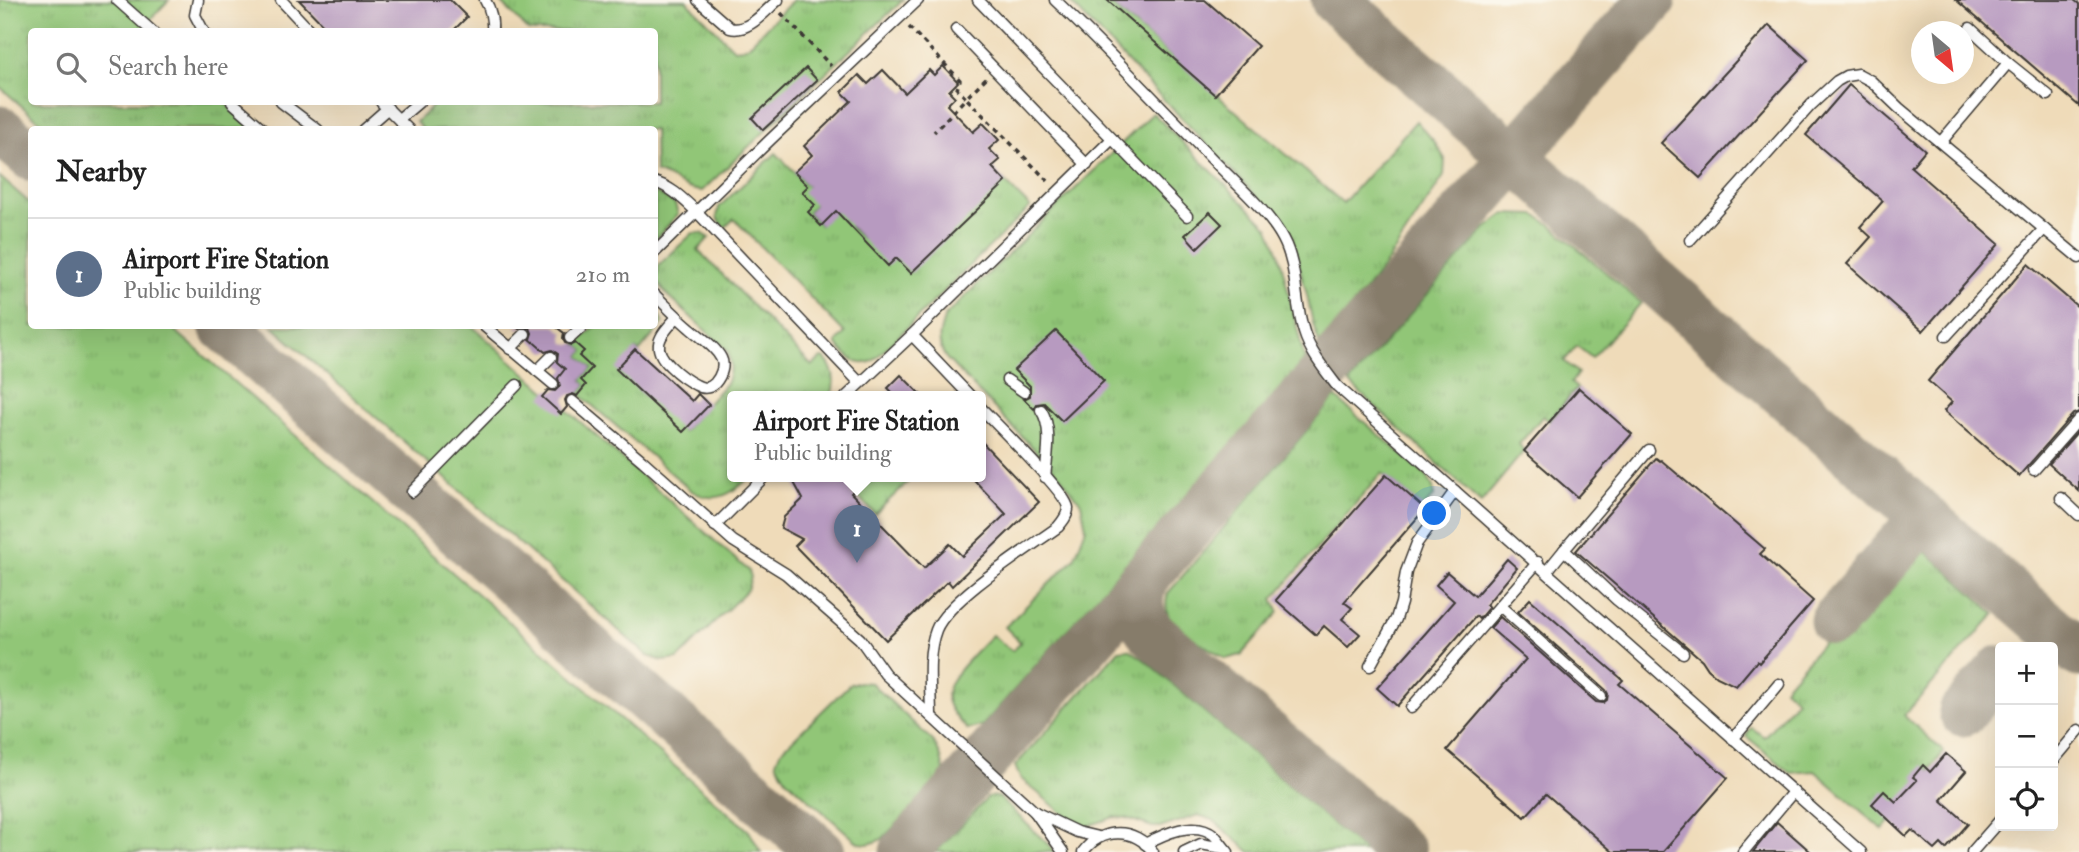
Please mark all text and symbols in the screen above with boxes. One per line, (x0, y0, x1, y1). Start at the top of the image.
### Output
north arrow (1911, 21, 1974, 84)
search box (28, 28, 658, 105)
icon: search (52, 48, 90, 86)
text: Search here (108, 51, 228, 83)
text: Nearby (56, 153, 146, 190)
text: Airport Fire Station (123, 244, 329, 276)
text: 1 (75, 260, 83, 289)
text: 210 m (576, 260, 630, 289)
text: Public building (123, 276, 261, 305)
popup (727, 391, 986, 482)
text: Airport Fire Station (753, 406, 960, 438)
text: Public building (753, 438, 892, 467)
your location (1417, 496, 1451, 530)
pin: 1 (834, 505, 880, 563)
map controls (1995, 642, 2058, 831)
button: + (1995, 642, 2058, 705)
button: − (1995, 705, 2058, 768)
button: locate (1995, 768, 2058, 831)

